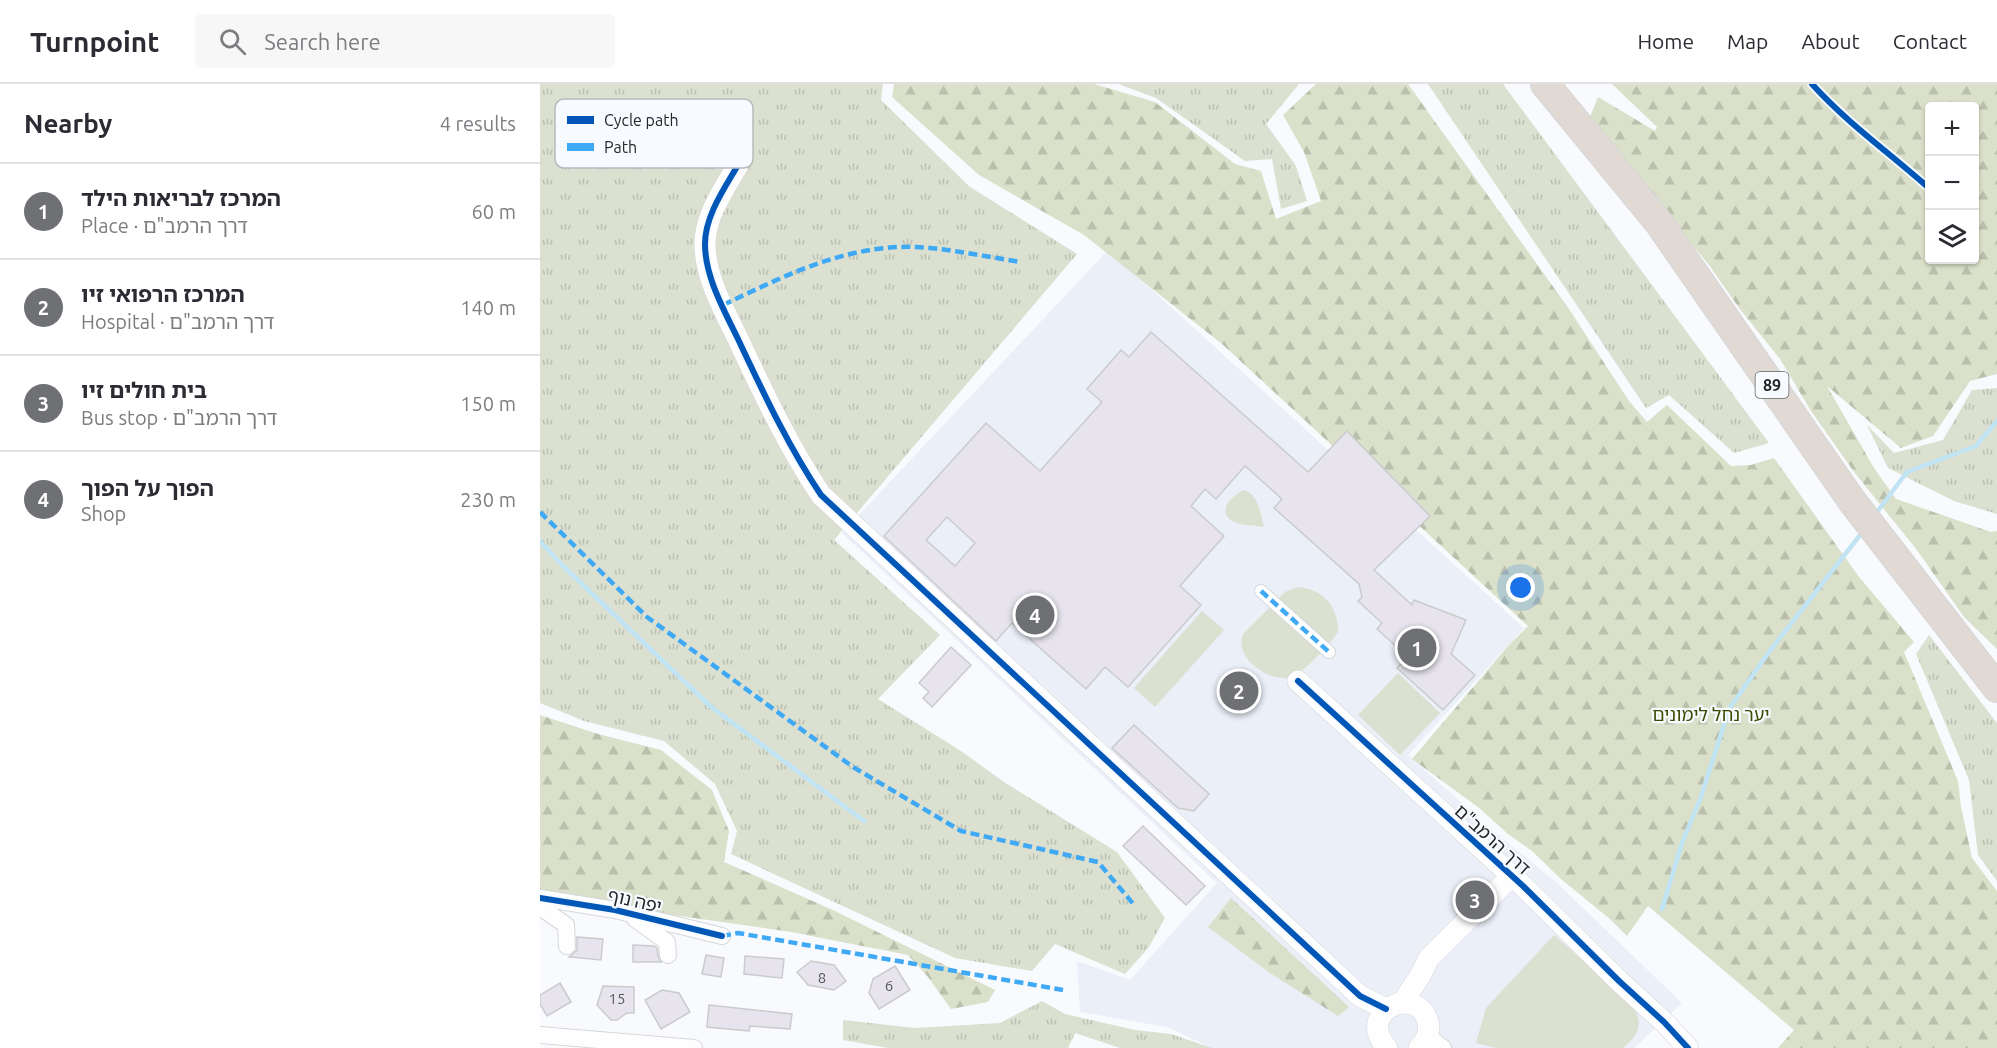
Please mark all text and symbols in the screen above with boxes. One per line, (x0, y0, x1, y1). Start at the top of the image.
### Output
search box (195, 14, 615, 68)
icon: search (216, 25, 249, 58)
text: Turnpoint (30, 26, 159, 57)
text: Search here (264, 29, 381, 54)
text: Home (1637, 29, 1694, 53)
text: Map (1727, 29, 1768, 53)
text: About (1801, 29, 1860, 53)
text: Contact (1893, 29, 1967, 53)
legend (555, 99, 753, 168)
map controls (1925, 102, 1979, 264)
button: + (1925, 102, 1979, 156)
text: Nearby (24, 109, 112, 138)
text: Cycle path (604, 111, 679, 129)
text: 4 results (440, 112, 516, 135)
text: Path (604, 138, 637, 156)
button: − (1925, 156, 1979, 210)
text: המרכז לבריאות הילד (81, 185, 281, 210)
text: 1 (38, 200, 49, 223)
text: 60 m (472, 200, 516, 223)
button: layers (1925, 210, 1979, 264)
text: Place · דרך הרמב"ם (81, 214, 248, 237)
text: המרכז הרפואי זיו (81, 281, 245, 306)
text: 2 (38, 296, 49, 319)
text: 140 m (460, 296, 516, 319)
text: Hospital · דרך הרמב"ם (81, 310, 274, 333)
road number: 89 (1756, 372, 1788, 398)
text: בית חולים זיו (81, 377, 207, 402)
text: 3 (38, 392, 49, 415)
text: 150 m (460, 392, 516, 415)
text: Bus stop · דרך הרמב"ם (81, 406, 277, 429)
text: הפוך על הפוך (81, 475, 214, 500)
text: 4 (38, 488, 49, 511)
text: 230 m (460, 488, 516, 511)
text: Shop (81, 502, 126, 525)
your location (1506, 573, 1535, 602)
pin: 4 (1016, 592, 1054, 638)
pin: 1 (1398, 626, 1436, 670)
pin: 2 (1220, 668, 1258, 714)
park label: יער נחל לימונים (1652, 704, 1770, 724)
street label: דרך הרמב"ם (1451, 800, 1535, 878)
pin: 3 (1456, 878, 1494, 922)
street label: יפה נוף (606, 884, 664, 916)
house number: 8 (818, 969, 826, 986)
house number: 6 (885, 977, 893, 994)
house number: 15 (609, 990, 625, 1007)

